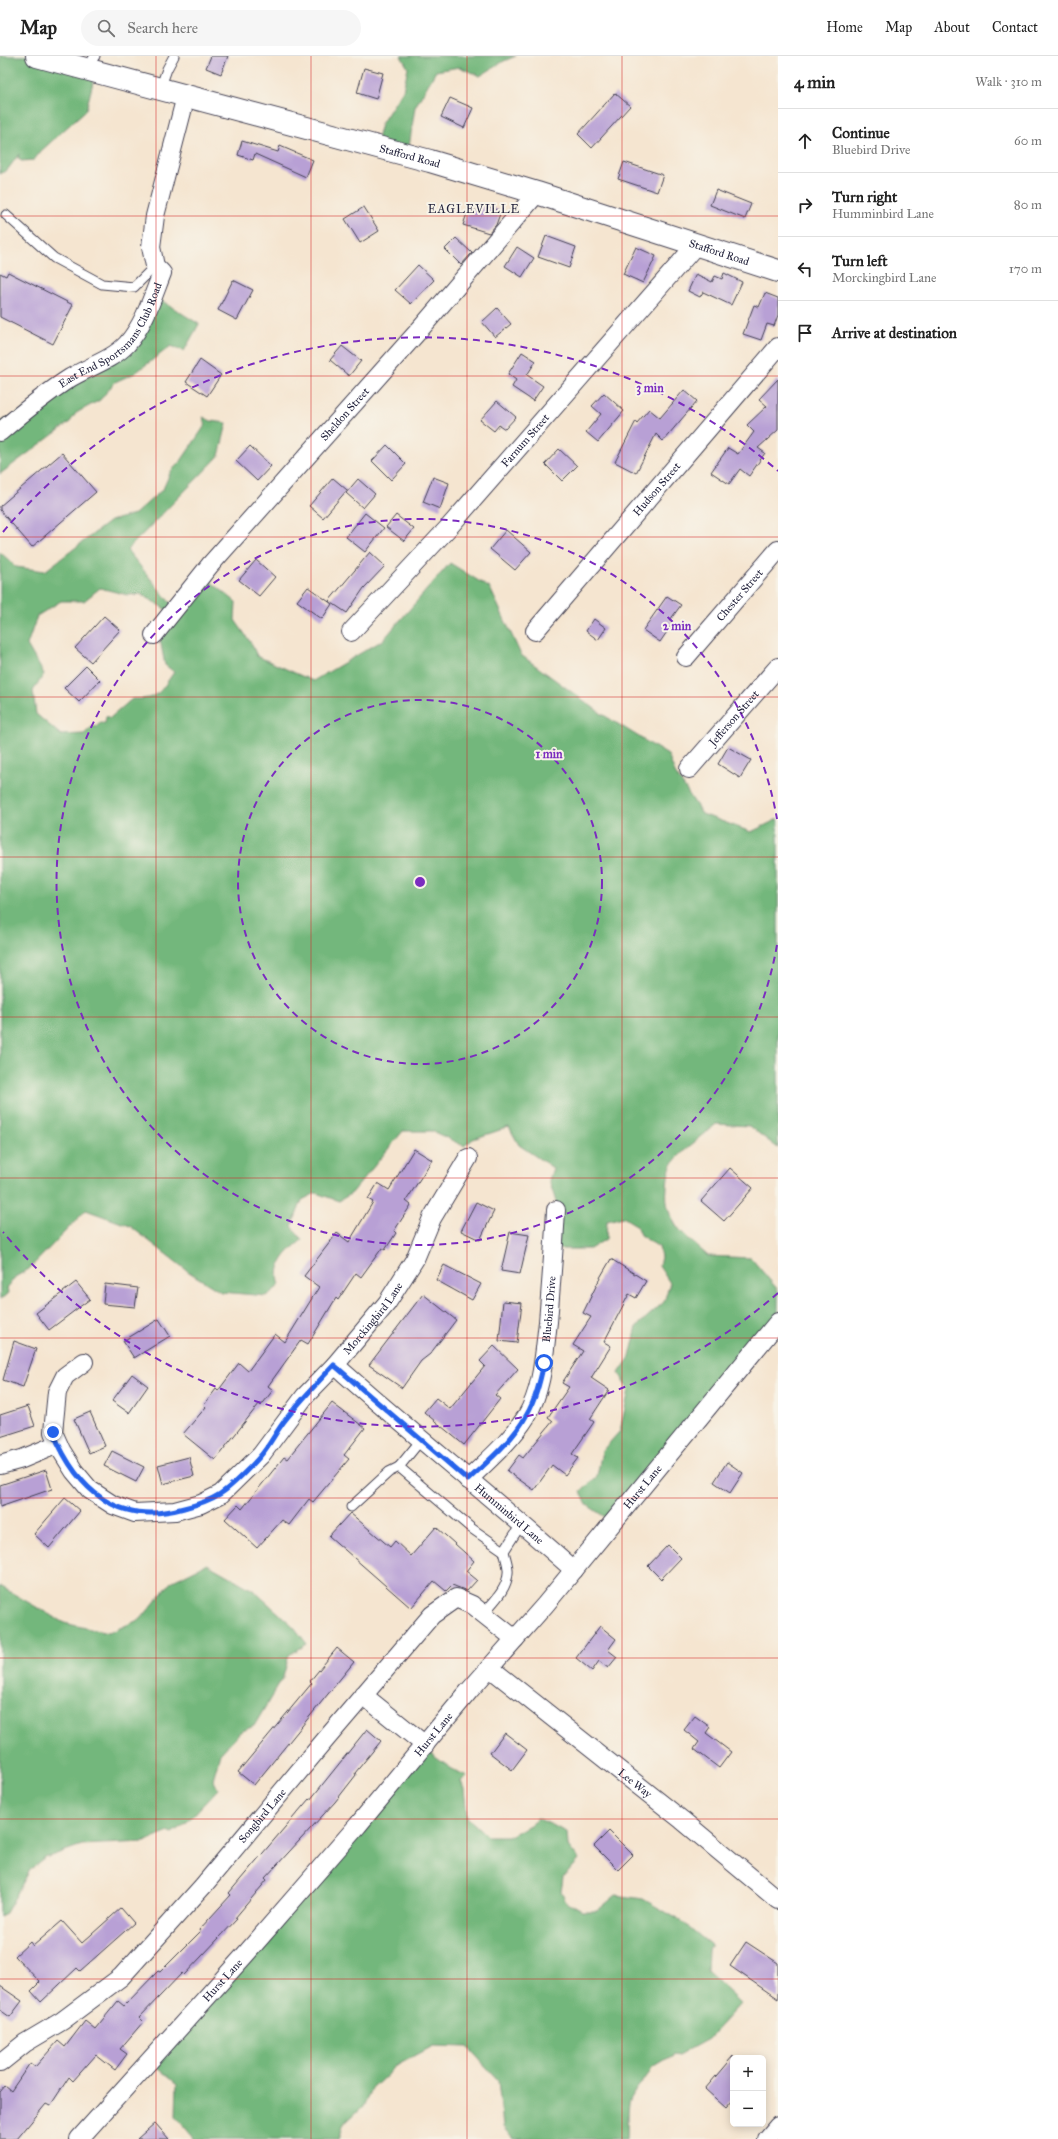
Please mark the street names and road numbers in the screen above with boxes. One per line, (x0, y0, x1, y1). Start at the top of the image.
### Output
street label: Stafford Road (378, 142, 442, 171)
street label: Stafford Road (687, 237, 751, 268)
street label: East End Sportsmans Club Road (56, 280, 165, 391)
street label: Sheldon Street (318, 385, 372, 444)
street label: Farnum Street (499, 411, 552, 470)
street label: Hudson Street (631, 460, 683, 519)
street label: Chester Street (714, 566, 766, 624)
street label: Jefferson Street (706, 688, 762, 750)
street label: Bluebird Drive (540, 1275, 559, 1343)
street label: Morckingbird Lane (341, 1280, 406, 1357)
street label: Hurst Lane (621, 1462, 665, 1512)
street label: Humminbird Lane (472, 1481, 546, 1547)
street label: Hurst Lane (412, 1710, 456, 1759)
street label: Lee Way (615, 1766, 655, 1801)
street label: Songbird Lane (236, 1786, 289, 1846)
street label: Hurst Lane (200, 1956, 246, 2004)

